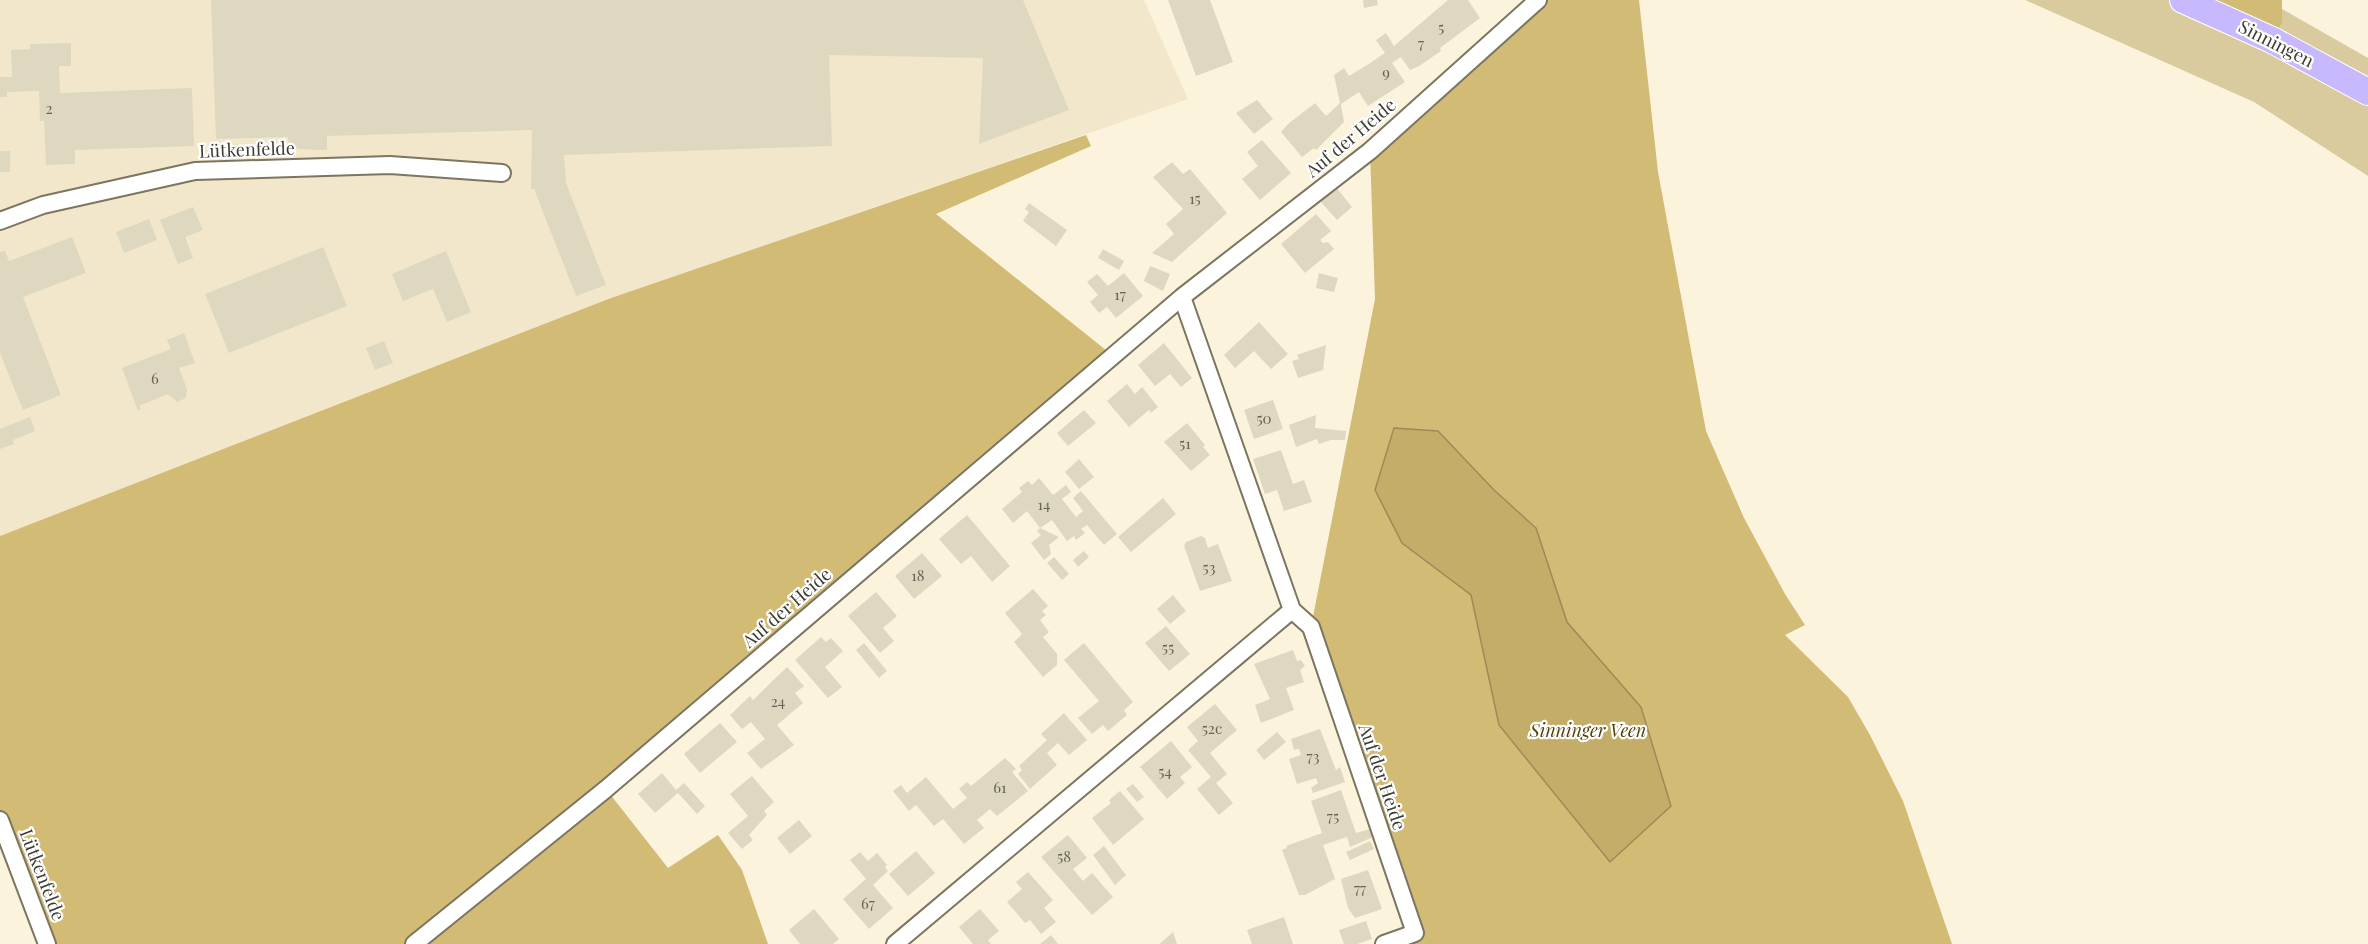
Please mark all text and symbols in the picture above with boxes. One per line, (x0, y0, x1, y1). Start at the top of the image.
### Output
street label: Sinningen (2235, 14, 2318, 72)
house number: 5 (1438, 17, 1444, 37)
house number: 7 (1418, 33, 1424, 53)
house number: 9 (1382, 62, 1390, 82)
street label: Auf der Heide (1299, 92, 1400, 183)
house number: 2 (45, 98, 53, 118)
street label: Lütkenfelde (199, 135, 295, 163)
house number: 15 (1189, 188, 1201, 208)
house number: 17 (1114, 284, 1126, 304)
house number: 6 (151, 368, 159, 388)
house number: 50 (1256, 408, 1272, 428)
house number: 51 (1179, 433, 1191, 453)
house number: 14 (1038, 494, 1050, 514)
house number: 53 (1203, 557, 1216, 577)
street label: Auf der Heide (736, 562, 836, 653)
house number: 18 (911, 565, 925, 585)
house number: 55 (1162, 637, 1174, 657)
house number: 24 (771, 691, 785, 711)
house number: 52c (1202, 718, 1222, 738)
park label: Sinninger Veen (1529, 718, 1646, 742)
street label: Auf der Heide (1353, 720, 1412, 833)
house number: 73 (1307, 746, 1320, 766)
house number: 54 (1158, 761, 1172, 781)
house number: 61 (993, 777, 1007, 797)
house number: 75 (1327, 806, 1339, 826)
street label: Lütkenfelde (15, 826, 71, 924)
house number: 58 (1057, 846, 1071, 866)
house number: 77 (1354, 878, 1366, 898)
house number: 67 (861, 893, 875, 913)

